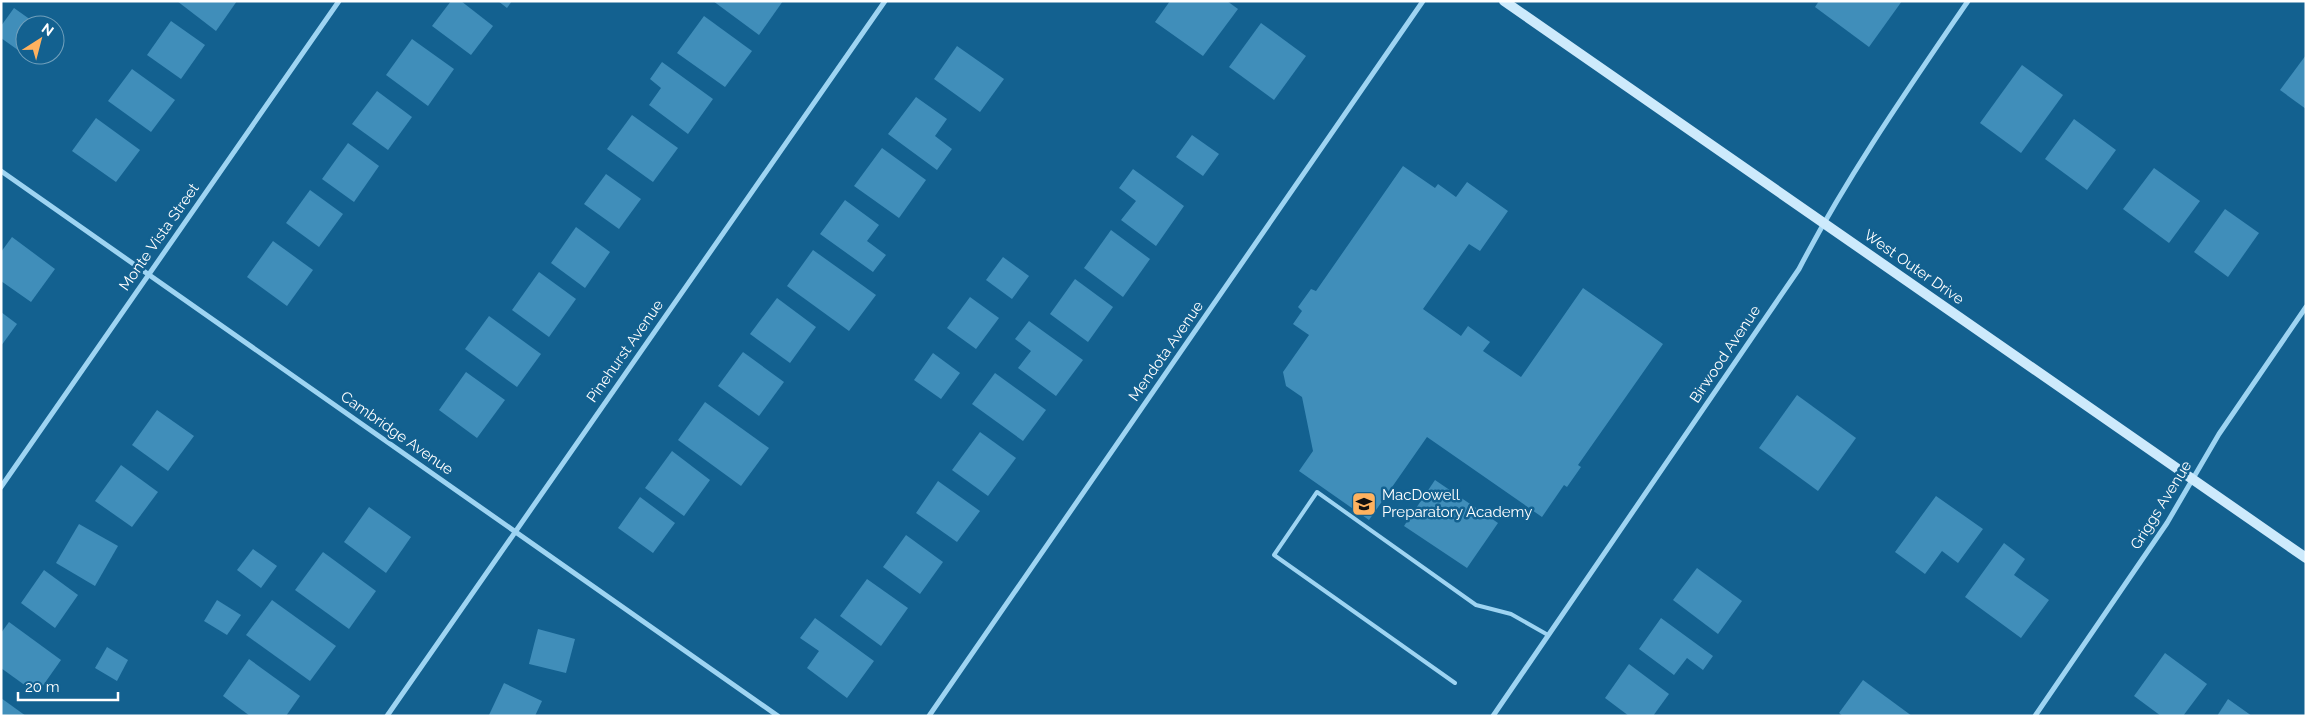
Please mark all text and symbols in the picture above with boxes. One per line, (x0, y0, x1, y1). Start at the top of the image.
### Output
north arrow (15, 15, 65, 65)
text: N (39, 20, 57, 39)
street label: Monte Vista Street (115, 180, 203, 294)
street label: West Outer Drive (1861, 226, 1968, 308)
street label: Pinehurst Avenue (583, 296, 667, 406)
street label: Mendota Avenue (1125, 297, 1207, 404)
street label: Birwood Avenue (1686, 302, 1764, 406)
street label: Cambridge Avenue (337, 387, 457, 479)
street label: Griggs Avenue (2127, 457, 2196, 553)
place label: MacDowell Preparatory Academy (1382, 486, 1532, 521)
school or university icon: MacDowell Preparatory Academy (1351, 491, 1377, 517)
scale bar (18, 670, 118, 702)
text: 20 m (25, 678, 60, 696)

